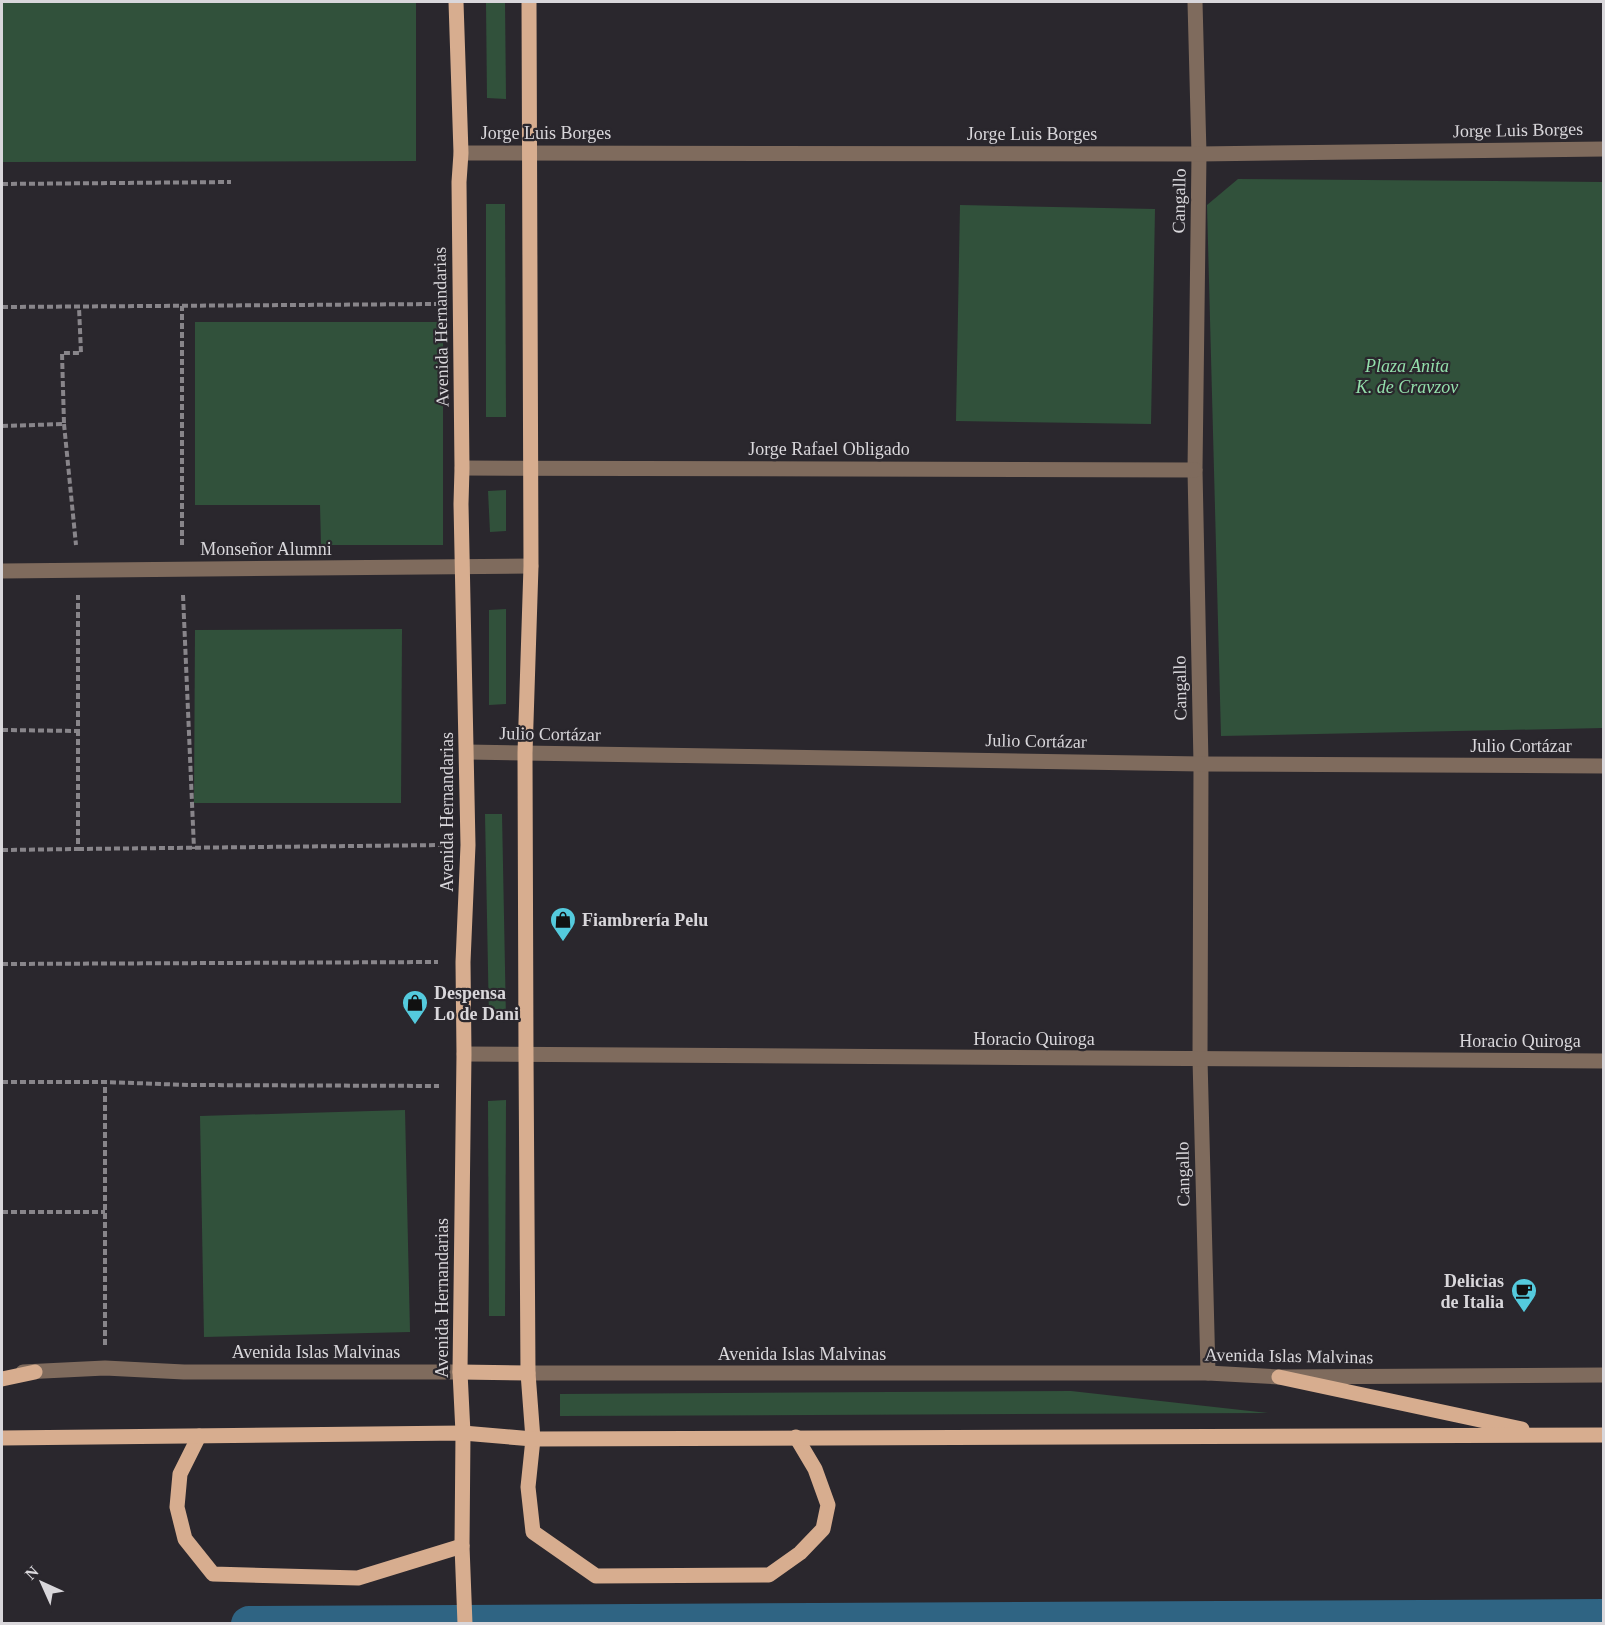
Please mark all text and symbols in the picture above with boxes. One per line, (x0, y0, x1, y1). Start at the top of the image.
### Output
street label: Jorge Luis Borges (1453, 119, 1583, 141)
street label: Jorge Luis Borges (481, 123, 611, 143)
street label: Jorge Luis Borges (967, 124, 1097, 144)
street label: Cangallo (1168, 168, 1190, 234)
street label: Avenida Hernandarias (430, 247, 452, 407)
park label: Plaza Anita K. de Cravzov (1355, 356, 1458, 397)
street label: Jorge Rafael Obligado (748, 439, 910, 459)
street label: Monseñor Alumni (200, 539, 332, 559)
street label: Cangallo (1169, 655, 1191, 721)
street label: Julio Cortázar (499, 723, 601, 745)
street label: Julio Cortázar (985, 730, 1087, 752)
street label: Avenida Hernandarias (437, 732, 457, 892)
street label: Julio Cortázar (1470, 736, 1572, 756)
shop icon: Fiambrería Pelu (548, 905, 578, 943)
place label: Fiambrería Pelu (582, 910, 708, 930)
place label: Despensa Lo de Dani (434, 983, 519, 1024)
shop icon: Despensa Lo de Dani (400, 988, 430, 1026)
street label: Horacio Quiroga (973, 1029, 1095, 1049)
street label: Horacio Quiroga (1459, 1031, 1581, 1051)
street label: Cangallo (1172, 1141, 1194, 1207)
street label: Avenida Hernandarias (432, 1218, 452, 1378)
place label: Delicias de Italia (1440, 1271, 1504, 1312)
cafe icon: Delicias de Italia (1509, 1276, 1539, 1314)
street label: Avenida Islas Malvinas (232, 1342, 400, 1362)
street label: Avenida Islas Malvinas (718, 1344, 886, 1364)
street label: Avenida Islas Malvinas (1205, 1345, 1373, 1367)
north arrow (12, 1553, 72, 1613)
text: N (22, 1562, 42, 1583)

